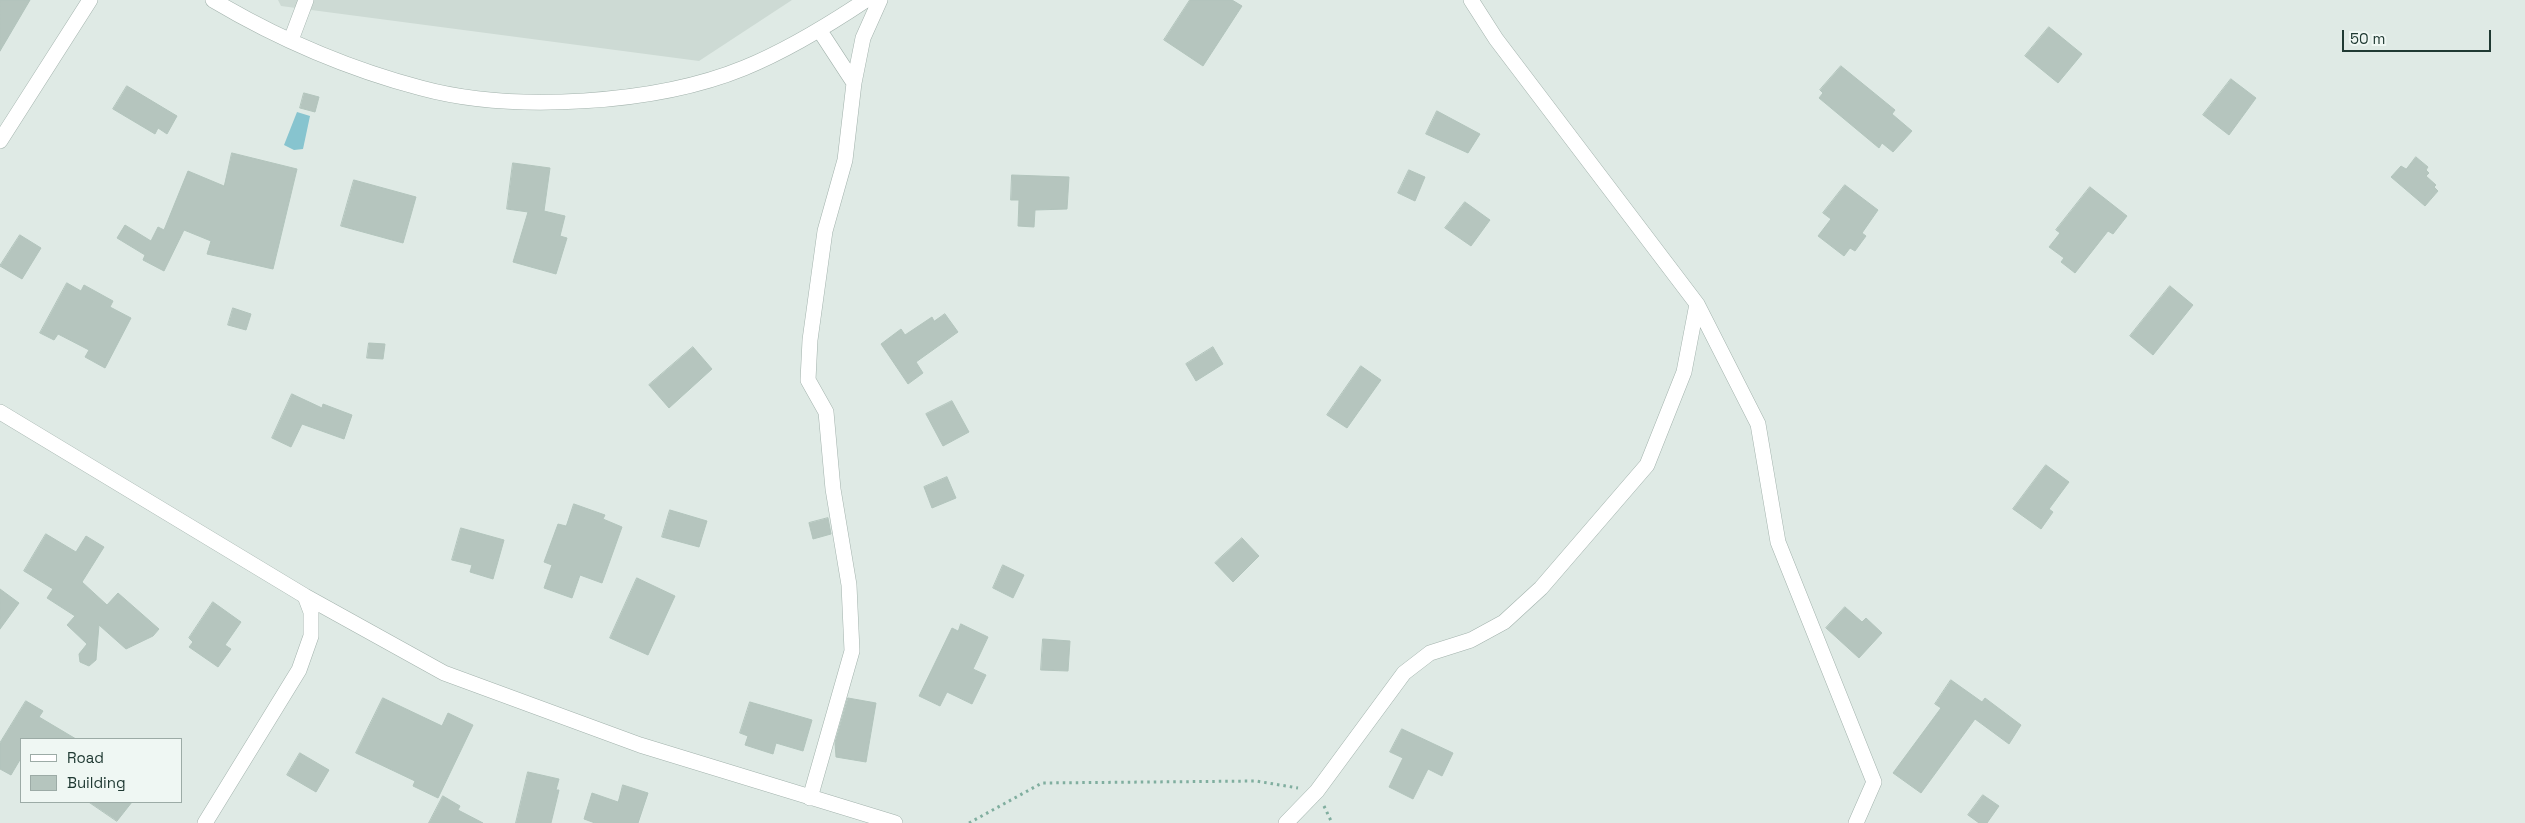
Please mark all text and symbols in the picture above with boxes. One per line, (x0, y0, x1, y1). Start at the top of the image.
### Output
scale bar (2345, 20, 2494, 52)
text: 50 m (2350, 29, 2385, 48)
legend (20, 738, 182, 803)
text: Road (67, 748, 104, 767)
text: Building (67, 773, 126, 792)

